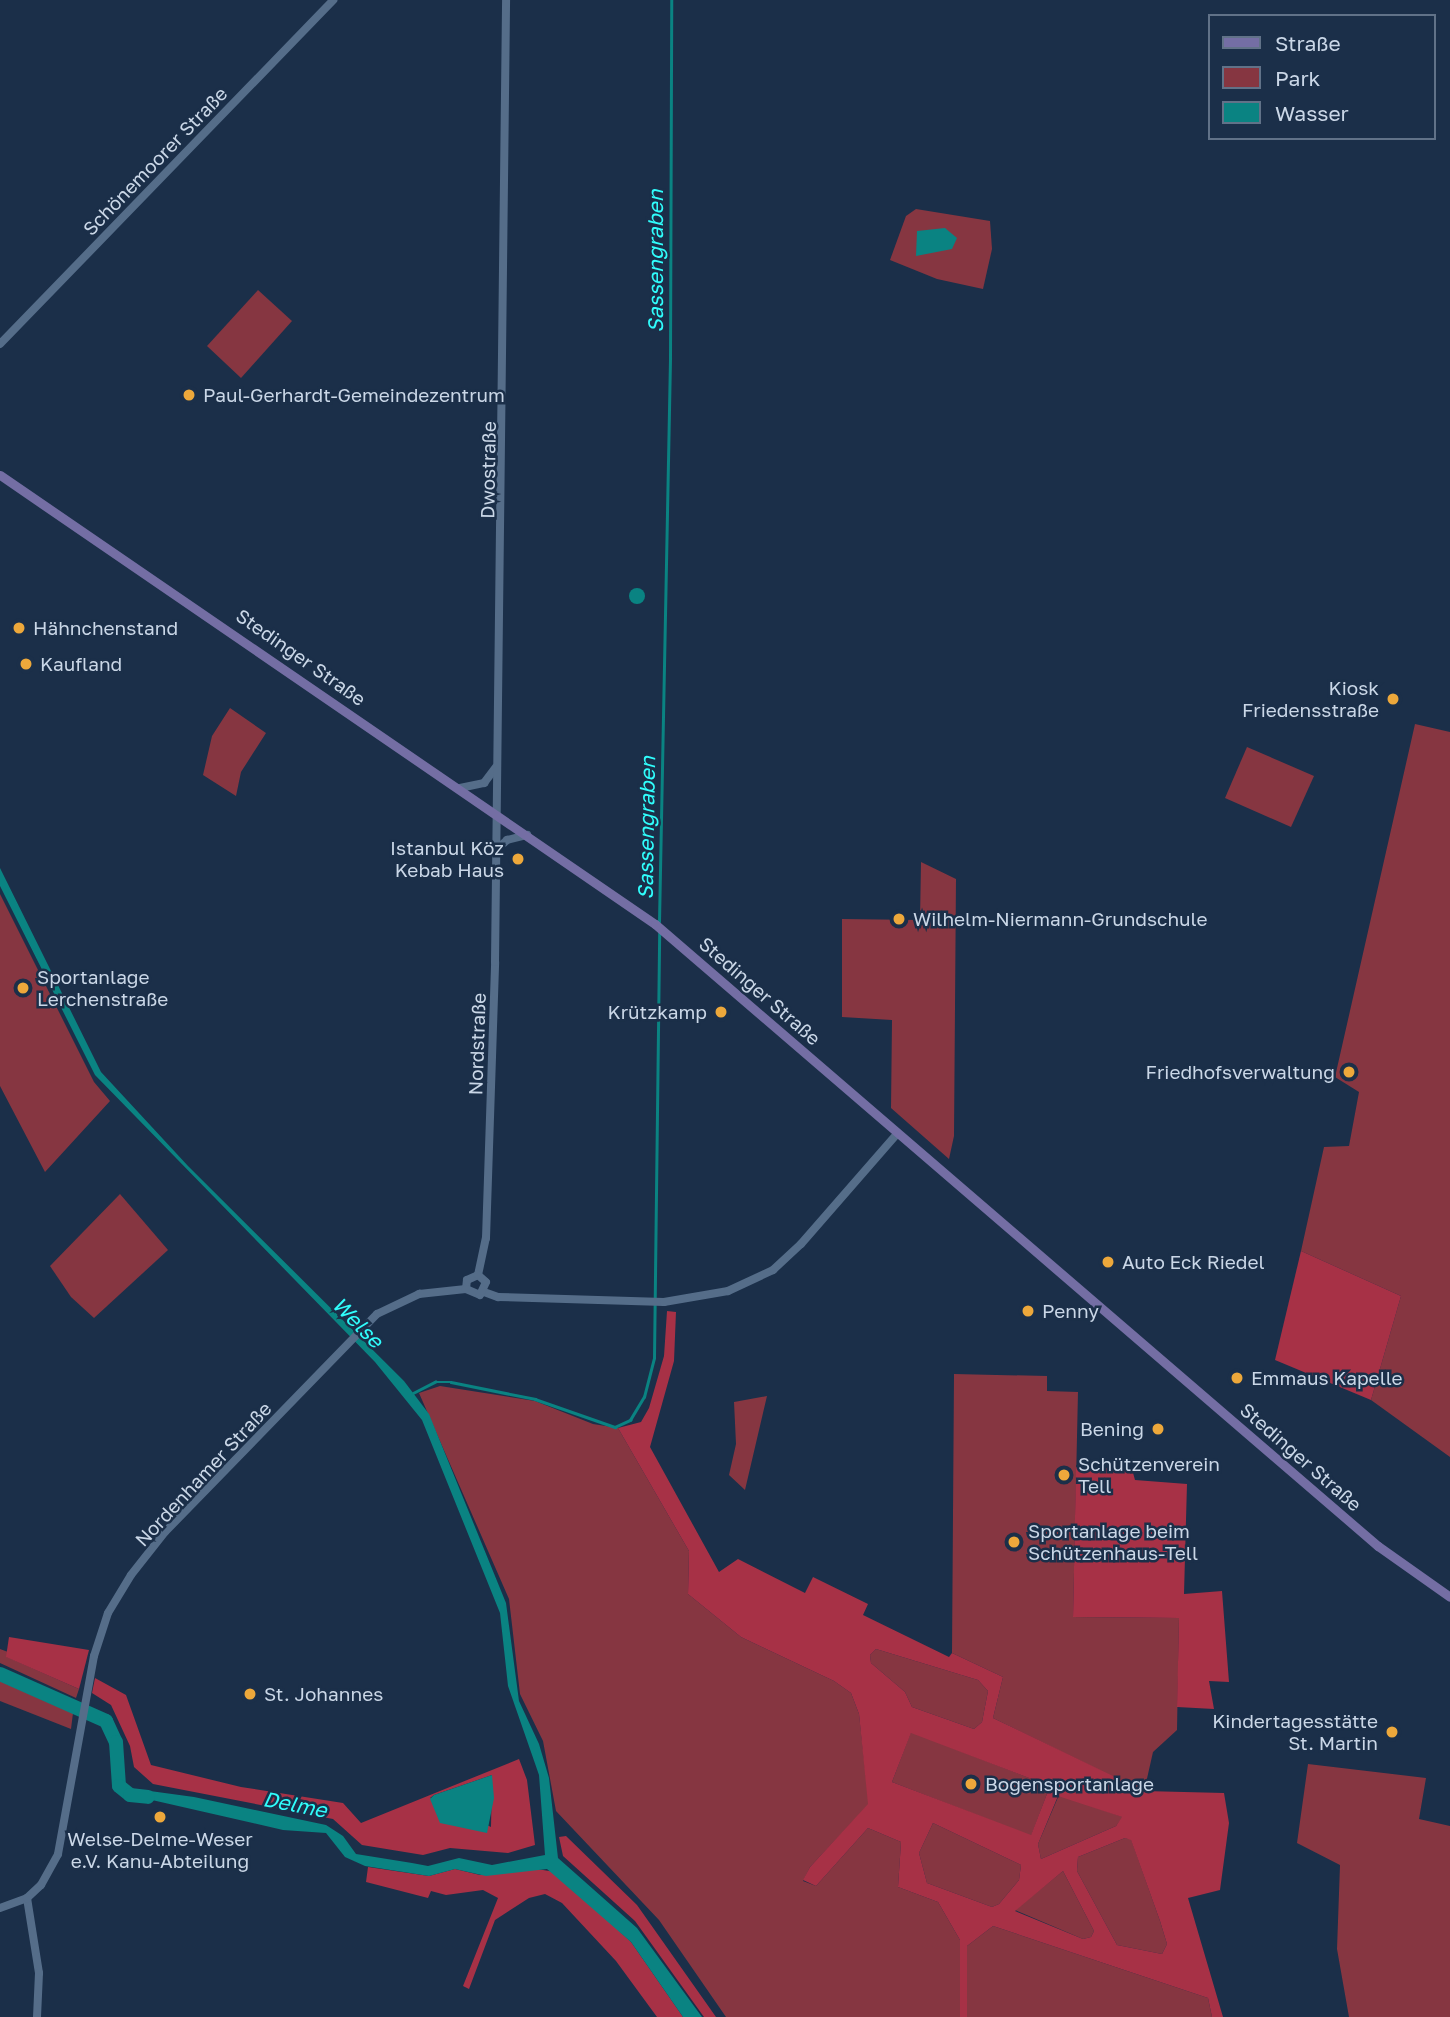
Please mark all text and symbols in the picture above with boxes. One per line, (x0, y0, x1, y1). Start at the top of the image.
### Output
legend (1208, 14, 1436, 140)
text: Straße (1275, 30, 1341, 56)
text: Park (1275, 65, 1320, 91)
street label: Schönemoorer Straße (78, 82, 232, 240)
text: Wasser (1275, 100, 1349, 126)
water label: Sassengraben (642, 189, 668, 333)
place label: Paul-Gerhardt-Gemeindezentrum (203, 384, 505, 406)
marker: Paul-Gerhardt-Gemeindezentrum (181, 387, 197, 403)
street label: Dwostraße (476, 421, 500, 519)
street label: Stedinger Straße (232, 604, 370, 710)
place label: Hähnchenstand (33, 617, 178, 639)
marker: Hähnchenstand (11, 620, 27, 636)
place label: Kaufland (40, 653, 122, 675)
marker: Kaufland (18, 656, 34, 672)
place label: Kiosk Friedensstraße (1242, 677, 1379, 721)
marker: Kiosk Friedensstraße (1385, 691, 1401, 707)
water label: Sassengraben (632, 756, 660, 900)
place label: Istanbul Köz Kebab Haus (390, 837, 504, 881)
marker: Istanbul Köz Kebab Haus (510, 851, 526, 867)
place label: Wilhelm-Niermann-Grundschule (913, 908, 1208, 930)
marker: Wilhelm-Niermann-Grundschule (891, 911, 907, 927)
street label: Stedinger Straße (695, 932, 825, 1050)
place label: Sportanlage Lerchenstraße (37, 966, 168, 1010)
marker: Sportanlage Lerchenstraße (15, 980, 31, 996)
street label: Nordstraße (464, 992, 490, 1096)
place label: Krützkamp (608, 1001, 707, 1023)
marker: Krützkamp (713, 1004, 729, 1020)
place label: Friedhofsverwaltung (1146, 1061, 1335, 1083)
marker: Friedhofsverwaltung (1341, 1064, 1357, 1080)
place label: Auto Eck Riedel (1122, 1251, 1265, 1273)
marker: Auto Eck Riedel (1100, 1254, 1116, 1270)
water label: Welse (327, 1291, 389, 1353)
place label: Penny (1042, 1300, 1099, 1322)
marker: Penny (1020, 1303, 1036, 1319)
place label: Emmaus Kapelle (1251, 1367, 1403, 1389)
marker: Emmaus Kapelle (1229, 1370, 1245, 1386)
street label: Nordenhamer Straße (130, 1397, 276, 1551)
street label: Stedinger Straße (1236, 1398, 1366, 1516)
place label: Bening (1080, 1418, 1144, 1440)
marker: Bening (1150, 1421, 1166, 1437)
place label: Schützenverein Tell (1078, 1453, 1220, 1497)
marker: Schützenverein Tell (1056, 1467, 1072, 1483)
place label: Sportanlage beim Schützenhaus-Tell (1028, 1520, 1198, 1564)
marker: Sportanlage beim Schützenhaus-Tell (1006, 1534, 1022, 1550)
place label: St. Johannes (264, 1683, 383, 1705)
marker: St. Johannes (242, 1686, 258, 1702)
place label: Kindertagesstätte St. Martin (1212, 1710, 1378, 1754)
marker: Kindertagesstätte St. Martin (1384, 1724, 1400, 1740)
place label: Bogensportanlage (985, 1773, 1154, 1795)
marker: Bogensportanlage (963, 1776, 979, 1792)
water label: Delme (261, 1785, 329, 1823)
marker: Welse-Delme-Weser e.V. Kanu-Abteilung (152, 1809, 168, 1825)
place label: Welse-Delme-Weser e.V. Kanu-Abteilung (67, 1828, 253, 1872)

